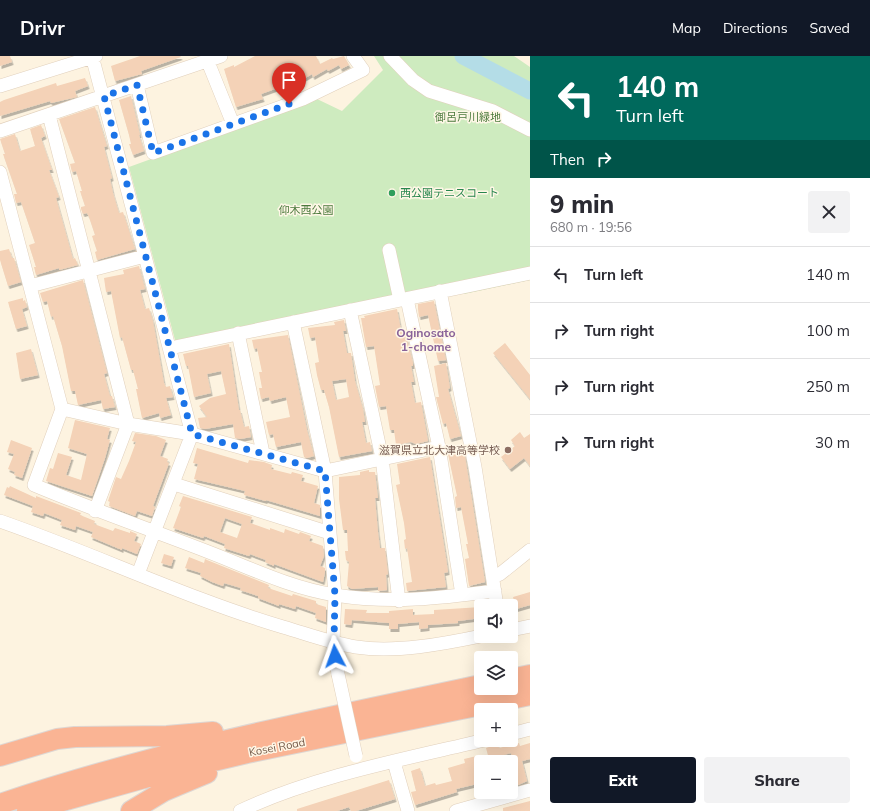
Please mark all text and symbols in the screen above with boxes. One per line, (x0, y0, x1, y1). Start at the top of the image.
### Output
text: Drivr (20, 16, 65, 40)
text: Map (672, 19, 701, 37)
text: Directions (723, 19, 788, 37)
text: Saved (810, 19, 850, 37)
pin (272, 63, 306, 104)
icon: arrive (278, 69, 300, 91)
text: 140 m (616, 69, 699, 104)
icon: left (550, 72, 602, 124)
text: Turn left (616, 104, 684, 127)
park label: 御呂戸川緑地 (434, 110, 501, 124)
icon: right (593, 148, 615, 170)
text: Then (550, 150, 585, 169)
place label: 西公園テニスコート (400, 186, 499, 200)
marker: 西公園テニスコート (387, 188, 397, 198)
text: 9 min (550, 189, 614, 219)
button: close (808, 191, 850, 233)
park label: 仰木西公園 (279, 203, 334, 217)
text: 680 m · 19:56 (550, 219, 632, 235)
icon: left (550, 264, 572, 286)
text: Turn left (584, 265, 643, 284)
text: 140 m (806, 265, 850, 284)
icon: right (550, 320, 572, 342)
text: Turn right (584, 321, 654, 340)
text: 100 m (806, 321, 850, 340)
district label: Oginosato 1-chome (396, 325, 456, 354)
icon: right (550, 376, 572, 398)
text: Turn right (584, 377, 654, 396)
text: 250 m (806, 377, 850, 396)
icon: right (550, 432, 572, 454)
text: Turn right (584, 433, 654, 452)
text: 30 m (815, 433, 850, 452)
place label: 滋賀県立北大津高等学校 (379, 443, 500, 457)
marker: 滋賀県立北大津高等学校 (503, 445, 513, 455)
map controls (474, 599, 518, 799)
button: sound (474, 599, 518, 643)
position arrow (314, 635, 356, 677)
button: layers (474, 651, 518, 695)
button: + (474, 703, 518, 747)
street label: Kosei Road (248, 735, 306, 759)
button: − (474, 755, 518, 799)
button: Exit (550, 757, 696, 803)
button: Share (704, 757, 850, 803)

